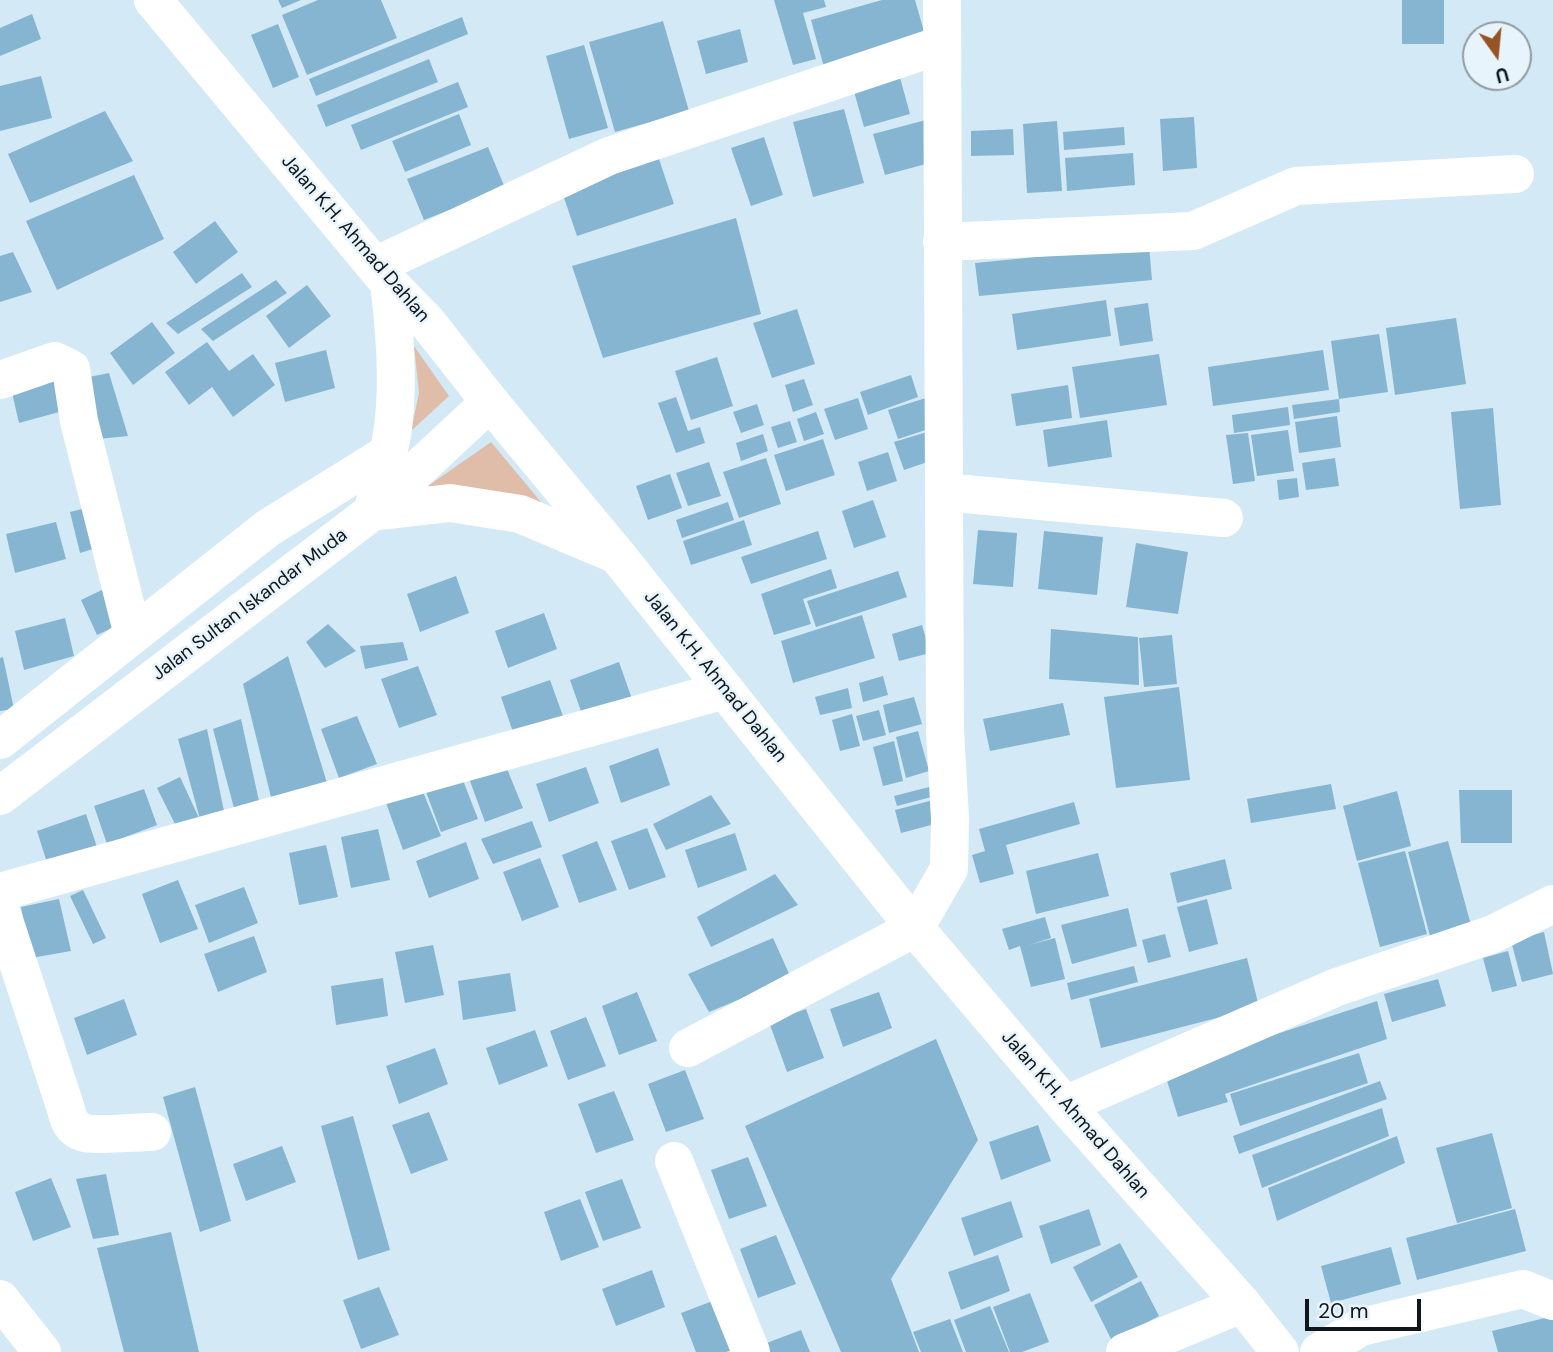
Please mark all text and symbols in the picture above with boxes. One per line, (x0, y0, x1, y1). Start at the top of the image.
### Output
north arrow (1462, 21, 1532, 91)
text: U (1493, 61, 1512, 89)
street label: Jalan K.H. Ahmad Dahlan (276, 151, 434, 327)
street label: Jalan Sultan Iskandar Muda (148, 524, 352, 686)
street label: Jalan K.H. Ahmad Dahlan (639, 586, 791, 768)
street label: Jalan K.H. Ahmad Dahlan (996, 1027, 1154, 1203)
scale bar (1308, 1286, 1424, 1330)
text: 20 m (1318, 1297, 1369, 1325)

